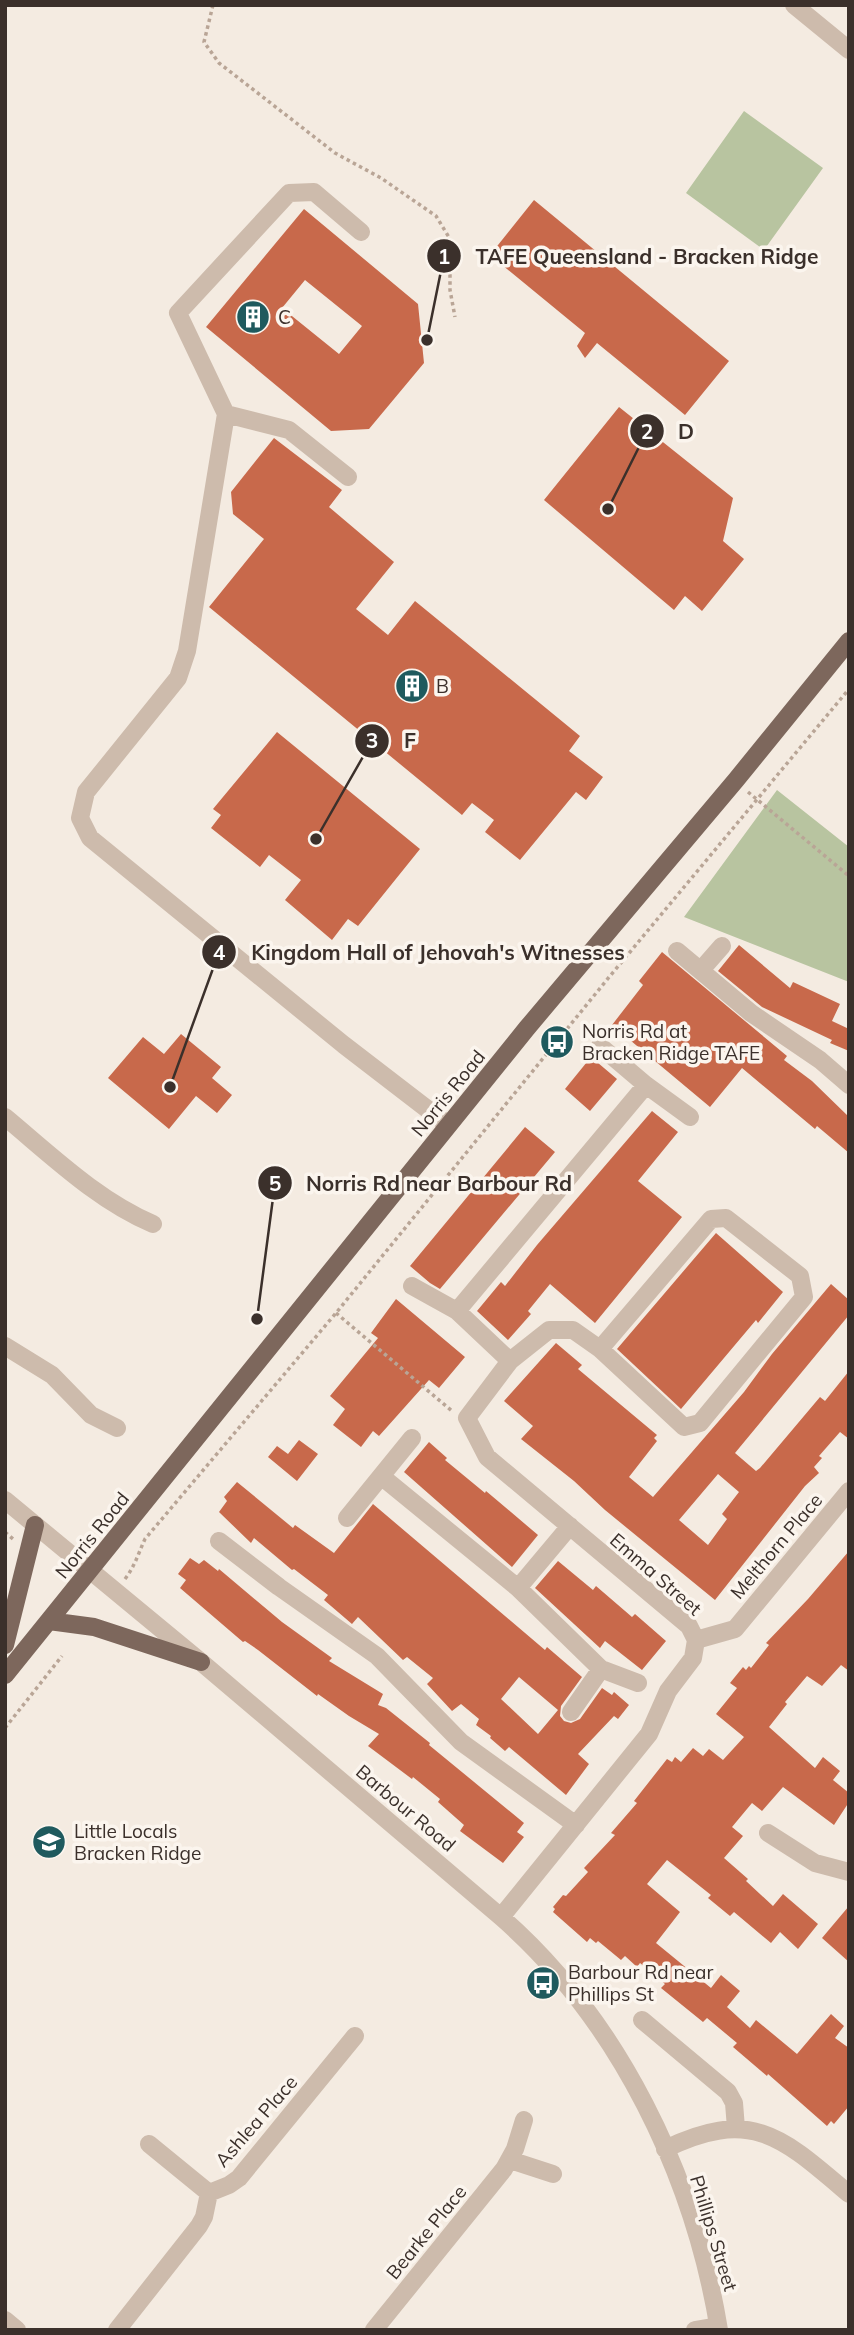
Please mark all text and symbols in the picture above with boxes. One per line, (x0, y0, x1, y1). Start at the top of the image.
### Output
callout: TAFE Queensland - Bracken Ridge (427, 235, 833, 277)
text: 1 (438, 243, 450, 269)
text: TAFE Queensland - Bracken Ridge (476, 243, 818, 269)
building icon: C (234, 298, 272, 336)
place label: C (278, 305, 291, 329)
callout: D (629, 410, 708, 452)
text: 2 (641, 418, 653, 444)
text: D (678, 418, 694, 444)
building icon: B (393, 667, 431, 705)
place label: B (436, 674, 449, 698)
callout: F (355, 720, 430, 762)
text: 3 (366, 727, 378, 753)
text: F (404, 727, 416, 753)
callout: Kingdom Hall of Jehovah's Witnesses (202, 931, 639, 973)
text: 4 (213, 939, 226, 965)
text: Kingdom Hall of Jehovah's Witnesses (251, 939, 625, 965)
place label: Norris Rd at Bracken Ridge TAFE (582, 1019, 760, 1065)
bus stop icon: Norris Rd at Bracken Ridge TAFE (538, 1023, 576, 1061)
street label: Norris Road (406, 1045, 490, 1141)
callout: Norris Rd near Barbour Rd (257, 1162, 586, 1204)
text: 5 (269, 1170, 281, 1196)
text: Norris Rd near Barbour Rd (306, 1170, 572, 1196)
street label: Norris Road (50, 1487, 134, 1583)
street label: Melthorn Place (725, 1488, 827, 1604)
street label: Emma Street (605, 1528, 707, 1620)
street label: Barbour Road (351, 1759, 461, 1857)
place label: Little Locals Bracken Ridge (74, 1819, 201, 1865)
school or university icon: Little Locals Bracken Ridge (30, 1823, 68, 1861)
place label: Barbour Rd near Phillips St (568, 1960, 713, 2006)
bus stop icon: Barbour Rd near Phillips St (524, 1964, 562, 2002)
street label: Ashlea Place (210, 2070, 302, 2172)
street label: Phillips Street (685, 2172, 743, 2294)
street label: Bearke Place (381, 2180, 471, 2284)

